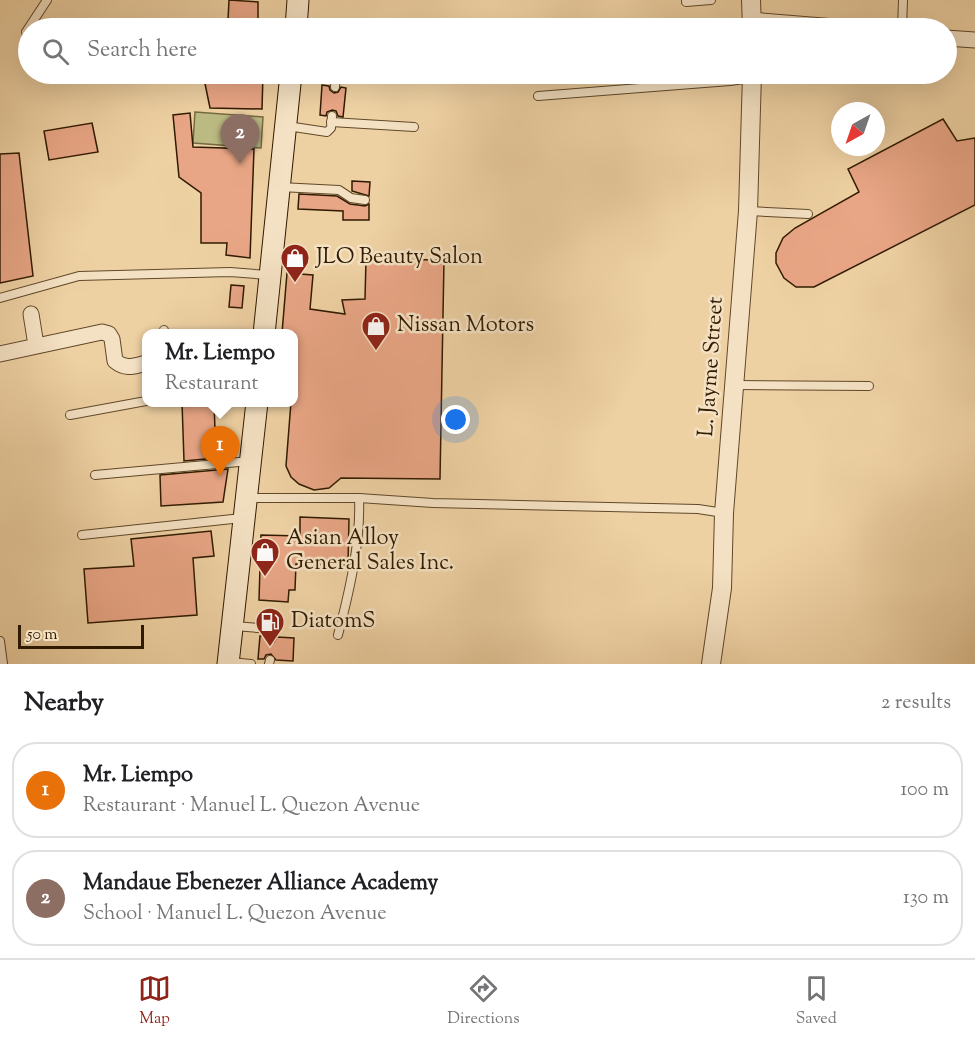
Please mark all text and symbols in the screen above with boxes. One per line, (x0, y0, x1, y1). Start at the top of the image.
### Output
search box (18, 18, 957, 84)
icon: search (39, 35, 72, 68)
text: Search here (87, 35, 197, 67)
north arrow (831, 102, 885, 156)
pin: 2 (220, 114, 260, 164)
shop icon: JLO Beauty Salon (279, 242, 311, 284)
place label: JLO Beauty Salon (315, 242, 483, 274)
street label: L. Jayme Street (691, 295, 733, 438)
shop icon: Nissan Motors (360, 310, 392, 352)
place label: Nissan Motors (397, 310, 534, 342)
popup (142, 329, 298, 407)
text: Mr. Liempo (165, 338, 275, 370)
text: Restaurant (165, 370, 258, 399)
your location (441, 405, 470, 434)
pin: 1 (200, 426, 240, 476)
place label: Asian Alloy General Sales Inc. (286, 523, 454, 580)
shop icon: Asian Alloy General Sales Inc. (249, 536, 281, 578)
fuel station icon: DiatomS (254, 606, 286, 648)
place label: DiatomS (291, 606, 375, 638)
scale bar (18, 622, 144, 650)
text: 50 m (27, 624, 58, 647)
text: Nearby (24, 685, 104, 722)
text: 2 results (881, 689, 951, 718)
text: Mr. Liempo (83, 760, 193, 792)
text: 1 (42, 776, 49, 805)
text: 100 m (900, 776, 949, 805)
text: Restaurant · Manuel L. Quezon Avenue (83, 792, 420, 821)
text: Mandaue Ebenezer Alliance Academy (83, 868, 438, 900)
text: 2 (41, 884, 50, 913)
text: 130 m (903, 884, 949, 913)
text: School · Manuel L. Quezon Avenue (83, 900, 387, 929)
tab: Map (138, 972, 171, 1031)
tab: Directions (447, 972, 520, 1031)
tab: Saved (796, 972, 837, 1031)

